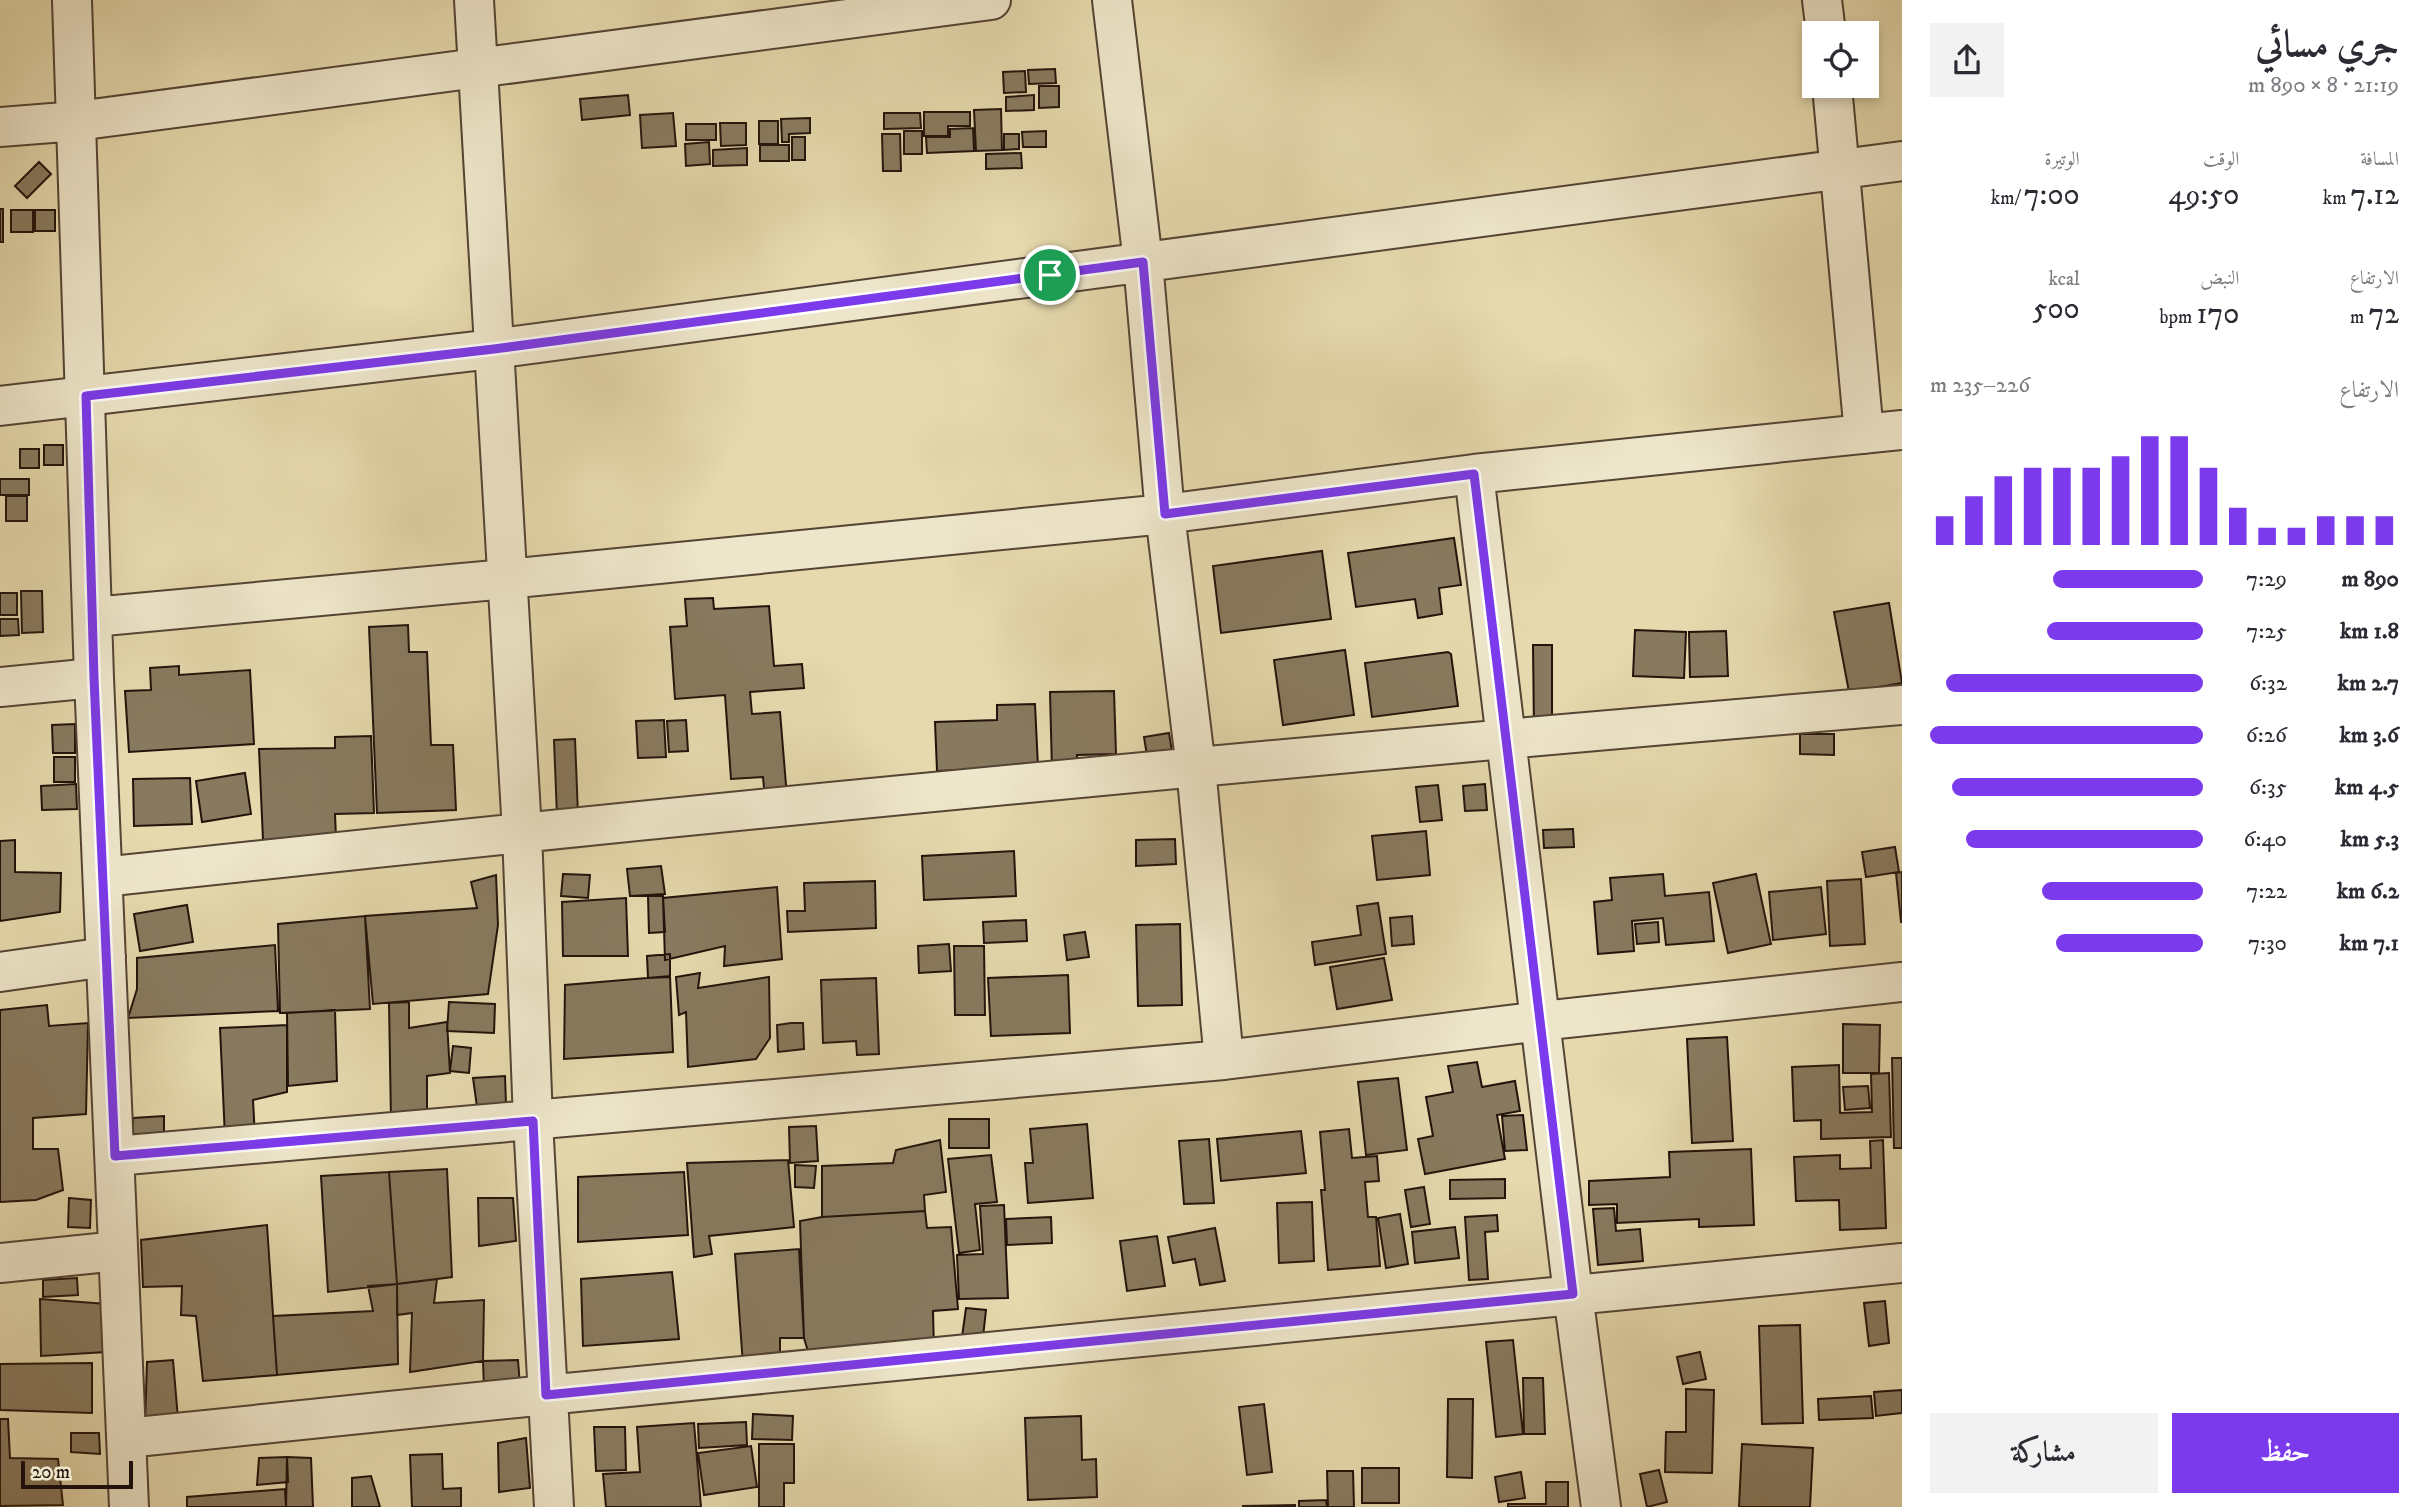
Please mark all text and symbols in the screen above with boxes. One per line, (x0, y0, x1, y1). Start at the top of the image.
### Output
map controls (1802, 21, 1879, 98)
button: locate (1802, 21, 1879, 98)
text: جري مسائي (2255, 21, 2399, 69)
button: share (1930, 23, 2004, 97)
text: 21:19 · 8 × 890 m (2248, 71, 2399, 100)
text: الوتيرة (2045, 148, 2080, 171)
text: الوقت (2203, 148, 2239, 171)
text: المسافة (2360, 148, 2399, 171)
text: 7:00 (2024, 177, 2080, 214)
text: 49:50 (2168, 177, 2239, 214)
text: 7.12 (2351, 177, 2399, 214)
text: /km (1991, 187, 2024, 210)
text: km (2323, 187, 2351, 210)
pin (1020, 245, 1080, 305)
icon: arrive (1031, 256, 1069, 294)
text: النبض (2200, 267, 2239, 290)
text: الارتفاع (2350, 267, 2399, 290)
text: kcal (2048, 268, 2080, 291)
text: 500 (2032, 291, 2080, 328)
text: 170 (2196, 296, 2239, 333)
text: 72 (2368, 296, 2399, 333)
text: bpm (2160, 306, 2196, 329)
text: m (2350, 306, 2368, 329)
text: 226–235 m (1930, 371, 2030, 400)
text: الارتفاع (2339, 376, 2399, 405)
text: 7:29 (2246, 565, 2287, 594)
text: 890 m (2341, 565, 2399, 594)
text: 7:25 (2246, 617, 2287, 646)
text: 1.8 km (2340, 617, 2399, 646)
text: 6:32 (2249, 669, 2287, 698)
text: 2.7 km (2338, 669, 2399, 698)
text: 6:26 (2246, 721, 2287, 750)
text: 3.6 km (2339, 721, 2399, 750)
text: 6:35 (2249, 773, 2287, 802)
text: 4.5 km (2335, 773, 2399, 802)
text: 6:40 (2243, 825, 2287, 854)
text: 5.3 km (2341, 825, 2399, 854)
text: 7:22 (2246, 877, 2287, 906)
text: 6.2 km (2337, 877, 2399, 906)
text: 7:30 (2248, 929, 2287, 958)
text: 7.1 km (2340, 929, 2399, 958)
button: مشاركة (1930, 1413, 2158, 1493)
button: حفظ (2172, 1413, 2399, 1493)
scale bar (21, 1458, 133, 1490)
text: 20 m (32, 1461, 70, 1484)

